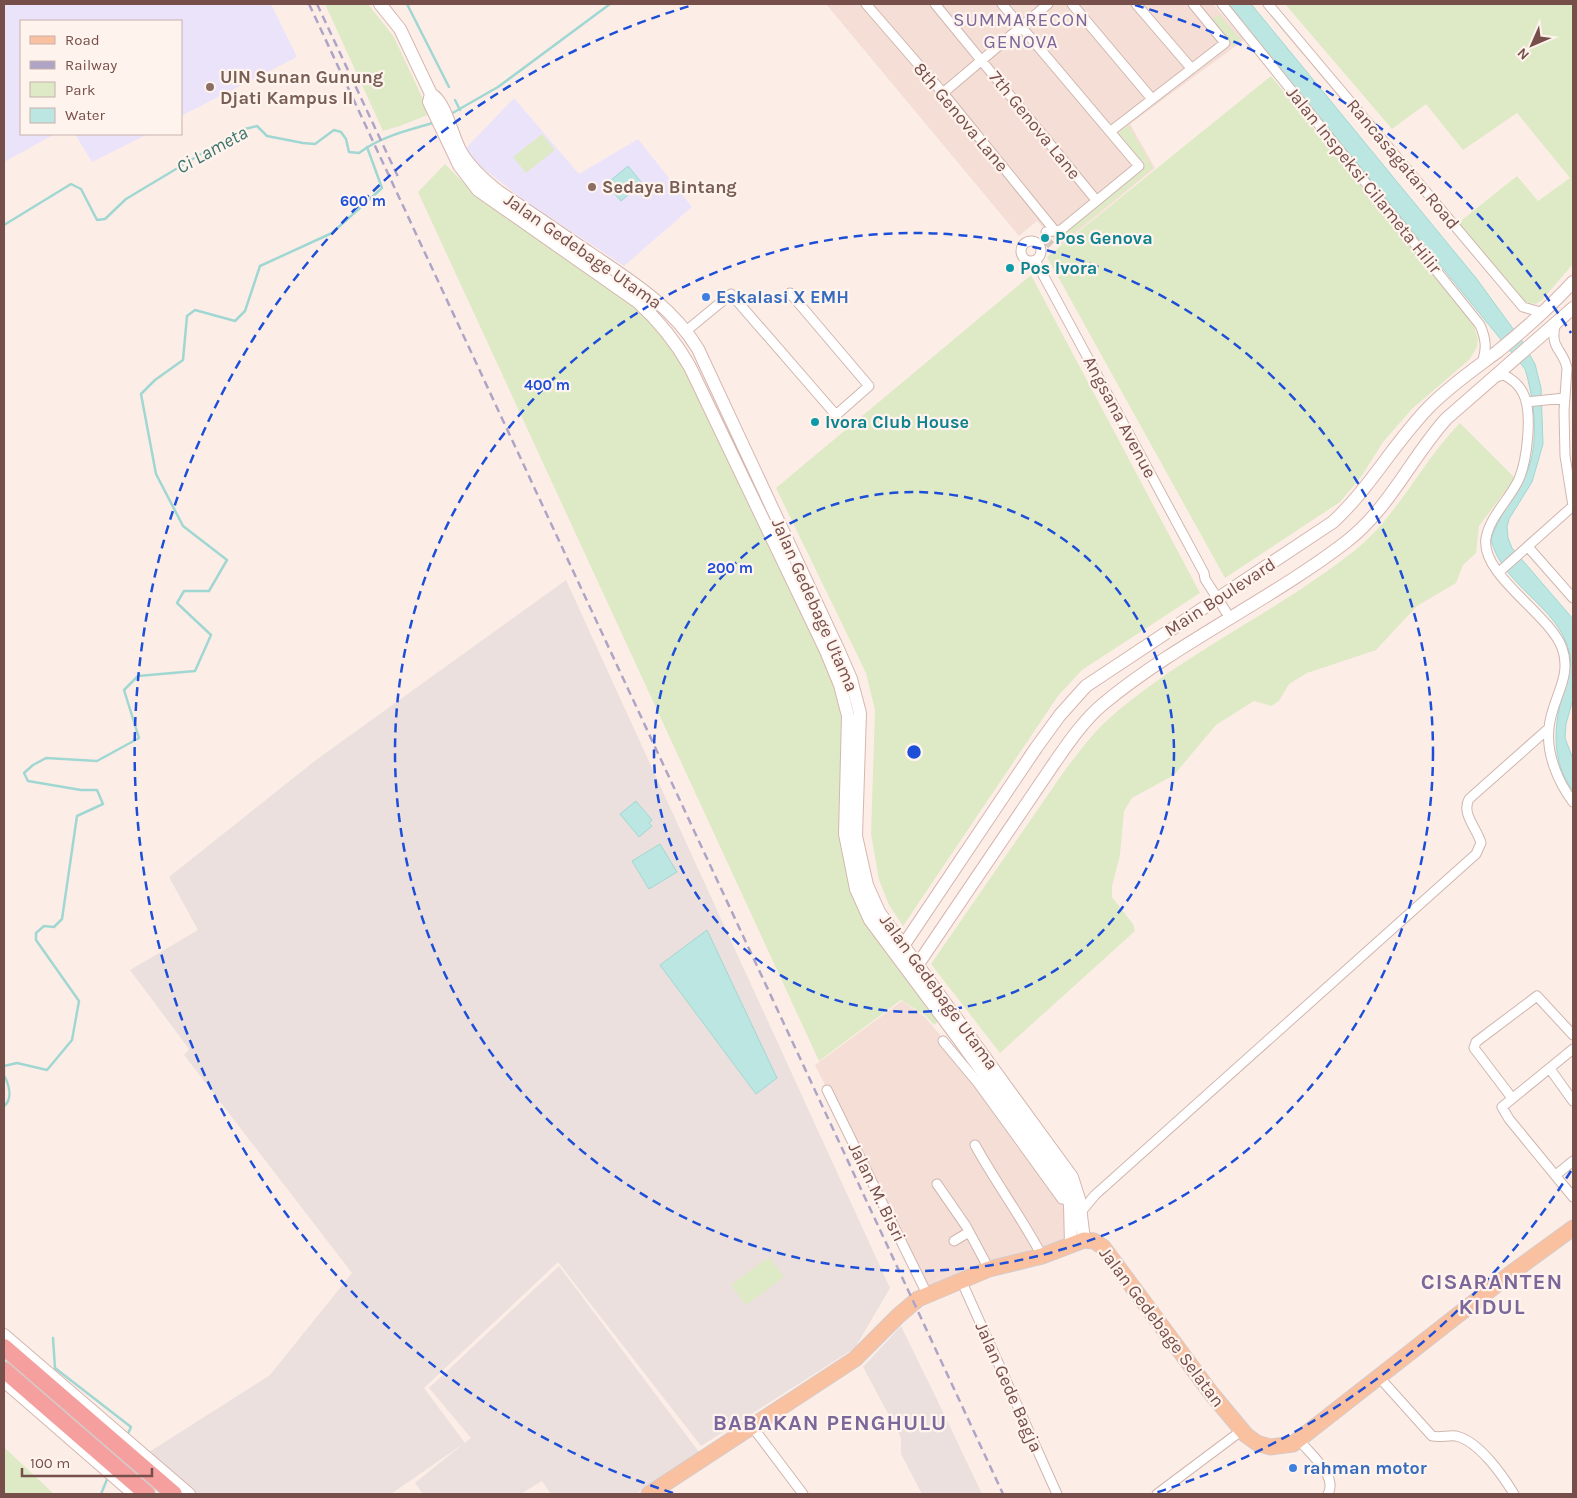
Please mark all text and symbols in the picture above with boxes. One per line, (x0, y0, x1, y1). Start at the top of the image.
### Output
district label: SUMMARECON GENOVA (953, 9, 1089, 53)
legend (20, 20, 182, 135)
north arrow (1507, 20, 1557, 70)
text: Road (65, 31, 100, 49)
text: N (1514, 44, 1533, 63)
text: Railway (65, 56, 117, 74)
street label: 8th Genova Lane (909, 58, 1013, 176)
place label: UIN Sunan Gunung Djati Kampus II (220, 66, 384, 109)
street label: 7th Genova Lane (984, 66, 1086, 184)
text: Park (65, 81, 95, 99)
marker: UIN Sunan Gunung Djati Kampus II (204, 81, 216, 93)
street label: Jalan Inspeksi Cilameta Hilir (1282, 82, 1447, 278)
street label: Rancasagatan Road (1342, 94, 1464, 234)
text: Water (65, 106, 106, 124)
water label: Ci Lameta (173, 121, 251, 179)
place label: Sedaya Bintang (602, 176, 737, 198)
marker: Sedaya Bintang (586, 181, 598, 193)
street label: Jalan Gedebage Utama (500, 188, 666, 314)
text: 600 m (340, 192, 386, 210)
place label: Pos Genova (1055, 227, 1153, 249)
marker: Pos Genova (1039, 232, 1051, 244)
place label: Pos Ivora (1020, 257, 1097, 279)
marker: Pos Ivora (1004, 262, 1016, 274)
place label: Eskalasi X EMH (716, 286, 849, 308)
marker: Eskalasi X EMH (700, 291, 712, 303)
street label: Angsana Avenue (1079, 352, 1161, 482)
text: 400 m (524, 376, 570, 394)
place label: Ivora Club House (825, 411, 969, 433)
marker: Ivora Club House (809, 416, 821, 428)
street label: Jalan Gedebage Utama (767, 515, 863, 695)
street label: Main Boulevard (1160, 553, 1280, 641)
text: 200 m (707, 559, 753, 577)
centre of rings (905, 743, 923, 761)
street label: Jalan Gedebage Utama (875, 910, 1003, 1074)
street label: Jalan M. Bisri (843, 1139, 911, 1245)
street label: Jalan Gedebage Selatan (1095, 1243, 1229, 1411)
district label: CISARANTEN KIDUL (1421, 1269, 1563, 1320)
street label: Jalan Gede Bagja (970, 1318, 1048, 1456)
district label: BABAKAN PENGHULU (713, 1410, 947, 1436)
scale bar (22, 1446, 152, 1478)
text: 100 m (30, 1454, 70, 1472)
place label: rahman motor (1303, 1457, 1427, 1479)
marker: rahman motor (1287, 1462, 1299, 1474)

